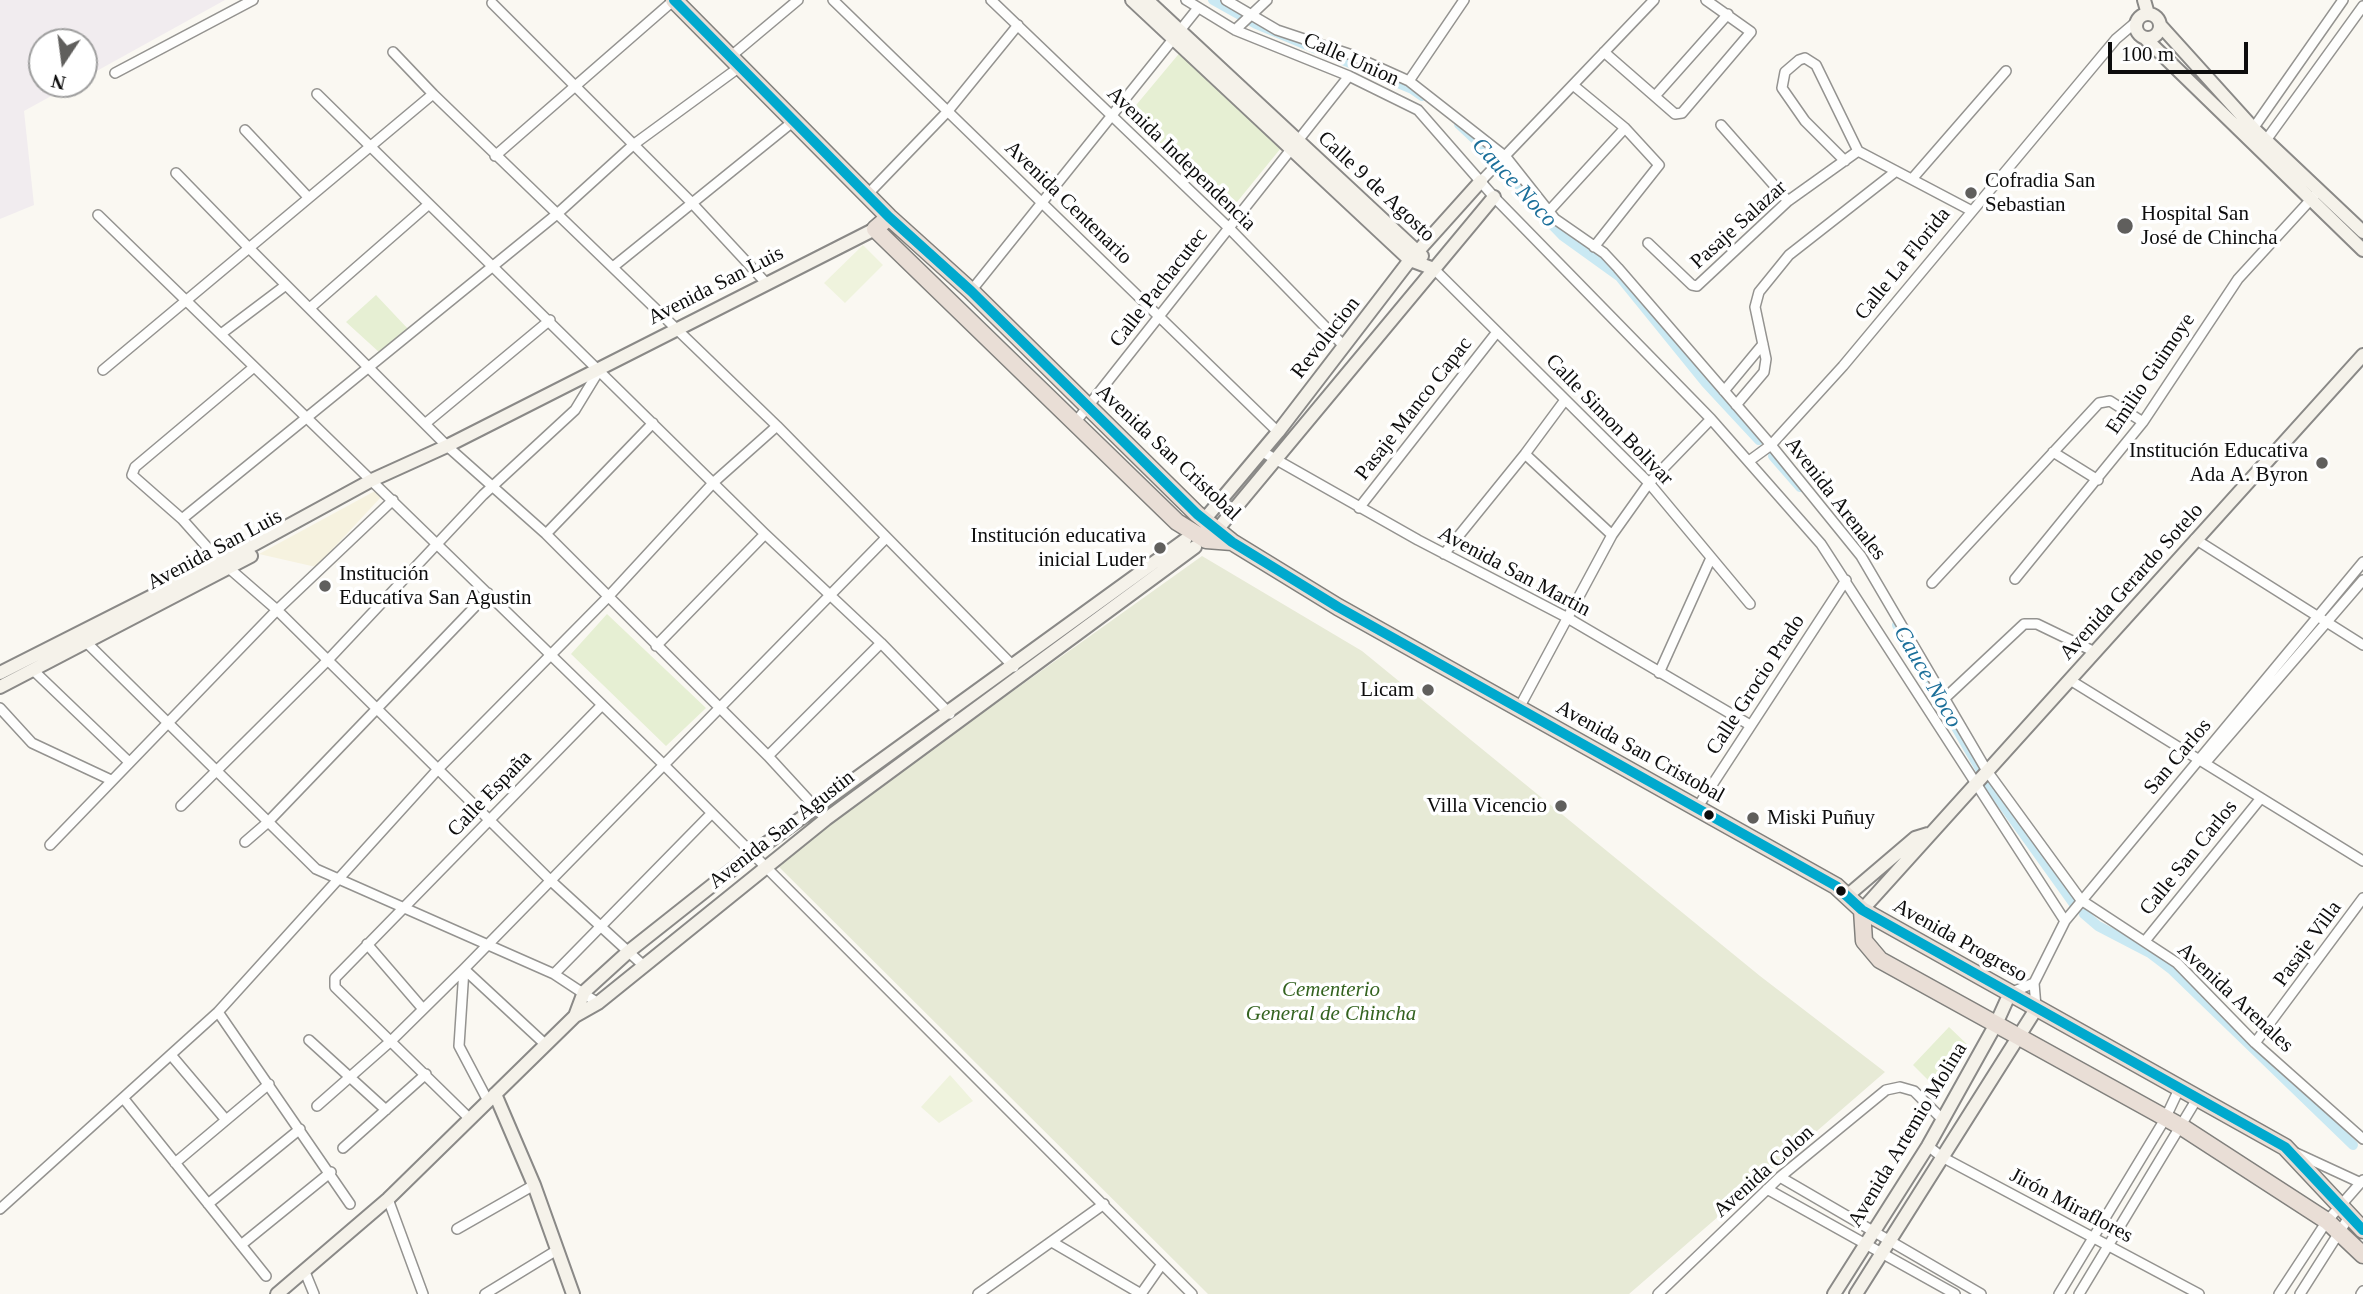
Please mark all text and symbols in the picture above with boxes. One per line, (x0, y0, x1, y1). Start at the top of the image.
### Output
north arrow (28, 28, 98, 98)
street label: Calle Union (1299, 28, 1403, 92)
scale bar (2111, 28, 2251, 72)
text: 100 m (2121, 42, 2174, 66)
text: N (50, 70, 68, 94)
street label: Avenida Independencia (1101, 81, 1261, 237)
street label: Calle 9 de Agosto (1312, 126, 1440, 248)
water label: Cauce Noco (1465, 132, 1563, 234)
street label: Avenida Centenario (999, 136, 1137, 270)
place label: Cofradia San Sebastian (1985, 168, 2095, 218)
street label: Pasaje Salazar (1686, 175, 1792, 275)
marker: Cofradia San Sebastian (1963, 185, 1979, 201)
place label: Hospital San José de Chincha (2141, 201, 2277, 251)
street label: Calle La Florida (1850, 203, 1956, 325)
marker: Hospital San José de Chincha (2115, 216, 2135, 236)
street label: Calle Pachacutec (1105, 224, 1213, 352)
street label: Avenida San Luis (644, 241, 788, 331)
street label: Revolucion (1286, 292, 1366, 384)
street label: Emilio Guimoye (2101, 309, 2201, 439)
street label: Pasaje Manco Capac (1350, 332, 1478, 486)
street label: Calle Simon Bolivar (1540, 349, 1678, 491)
street label: Avenida San Cristobal (1090, 379, 1246, 527)
street label: Avenida Arenales (1779, 432, 1891, 566)
place label: Institución Educativa Ada A. Byron (2129, 438, 2308, 488)
marker: Institución Educativa Ada A. Byron (2314, 455, 2330, 471)
street label: Avenida Gerardo Sotelo (2055, 498, 2209, 666)
street label: Avenida San Luis (143, 504, 287, 596)
street label: Avenida San Martin (1434, 521, 1594, 623)
place label: Institución educativa inicial Luder (970, 523, 1146, 573)
marker: Institución educativa inicial Luder (1152, 540, 1168, 556)
place label: Institución Educativa San Agustin (339, 561, 531, 611)
marker: Institución Educativa San Agustin (317, 578, 333, 594)
street label: Calle Grocio Prado (1701, 610, 1811, 760)
water label: Cauce Noco (1887, 621, 1967, 733)
place label: Licam (1360, 677, 1414, 703)
marker: Licam (1420, 682, 1436, 698)
street label: Avenida San Cristobal (1551, 695, 1729, 809)
street label: San Carlos (2139, 714, 2217, 800)
street label: Calle España (443, 746, 537, 842)
street label: Avenida San Agustin (704, 765, 860, 895)
place label: Villa Vicencio (1426, 793, 1547, 819)
street label: Calle San Carlos (2135, 795, 2243, 921)
marker: Villa Vicencio (1553, 798, 1569, 814)
place label: Miski Puñuy (1767, 805, 1875, 831)
unlabelled marker (1702, 808, 1716, 822)
marker: Miski Puñuy (1745, 810, 1761, 826)
unlabelled marker (1834, 884, 1848, 898)
street label: Avenida Progreso (1889, 894, 2031, 988)
street label: Pasaje Villa (2269, 896, 2347, 992)
street label: Avenida Arenales (2172, 938, 2298, 1058)
park label: Cementerio General de Chincha (1246, 977, 1416, 1027)
street label: Avenida Artemio Molina (1843, 1038, 1973, 1232)
street label: Avenida Colon (1709, 1120, 1819, 1224)
street label: Jirón Miraflores (2005, 1163, 2137, 1249)

